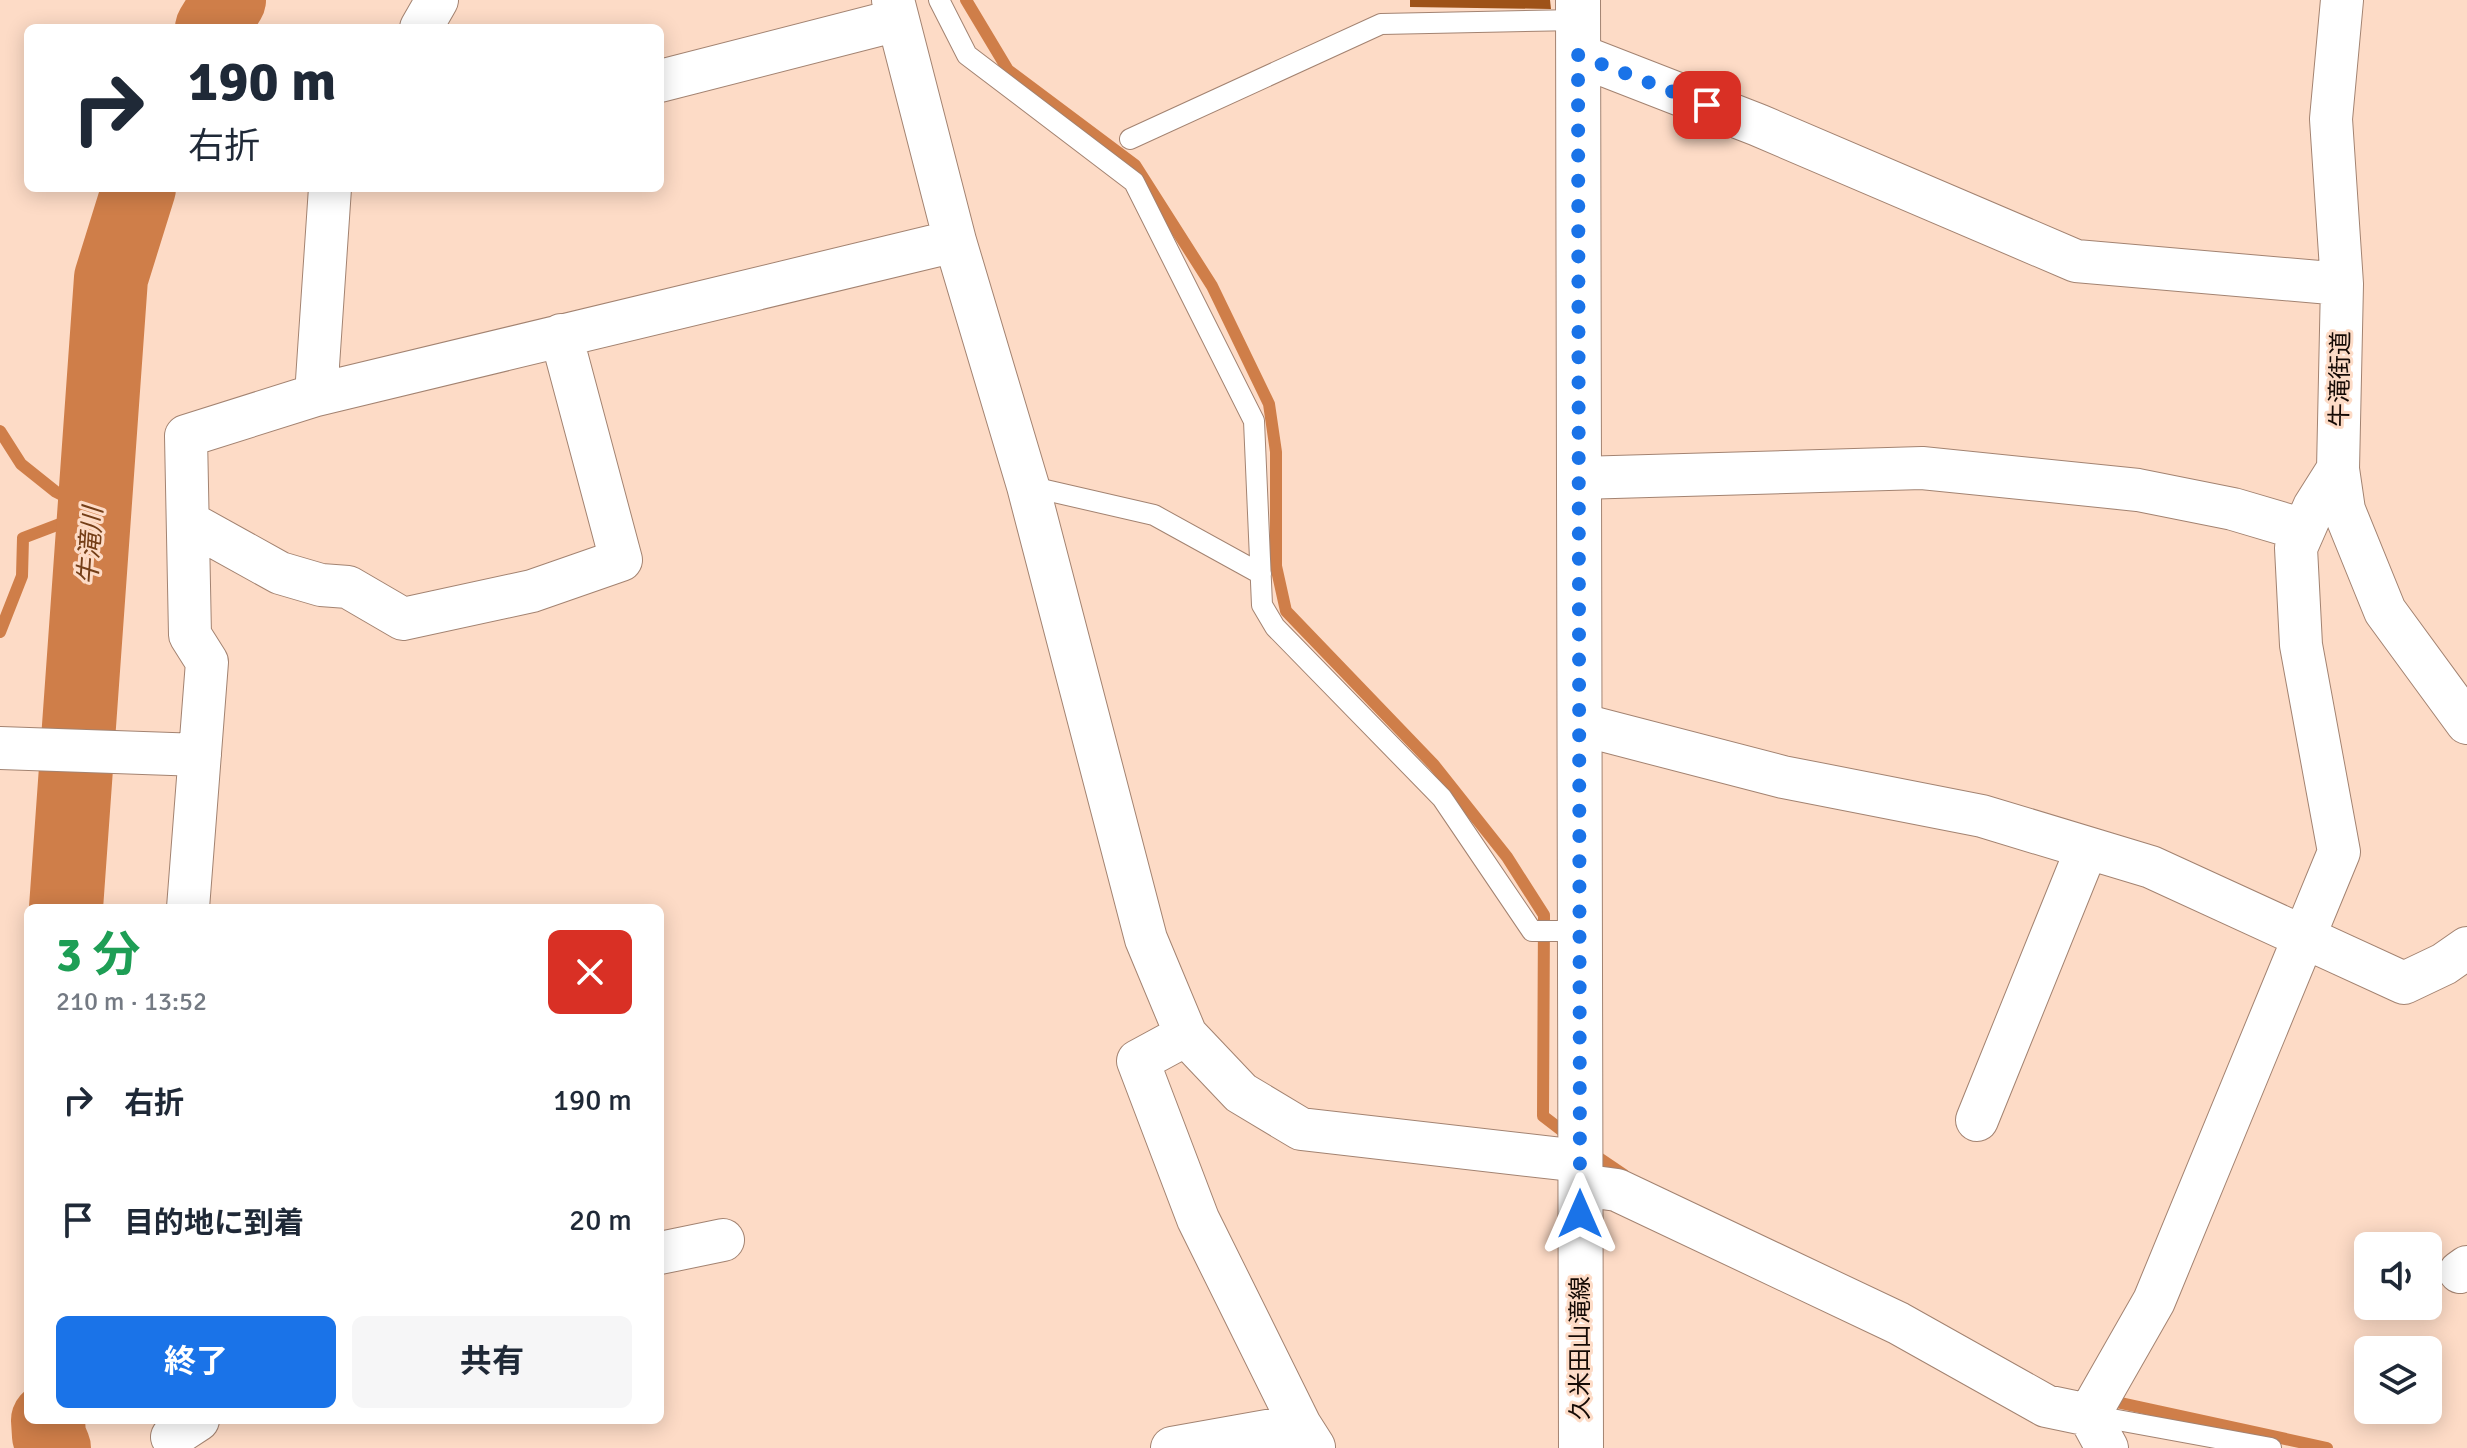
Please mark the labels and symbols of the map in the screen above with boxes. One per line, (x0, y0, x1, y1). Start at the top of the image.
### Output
pin (1673, 71, 1741, 139)
street label: 牛滝街道 (2324, 331, 2356, 427)
water label: 牛滝川 (72, 503, 110, 586)
position arrow (1538, 1172, 1622, 1256)
street label: 久米田山滝線 (1565, 1276, 1595, 1420)

